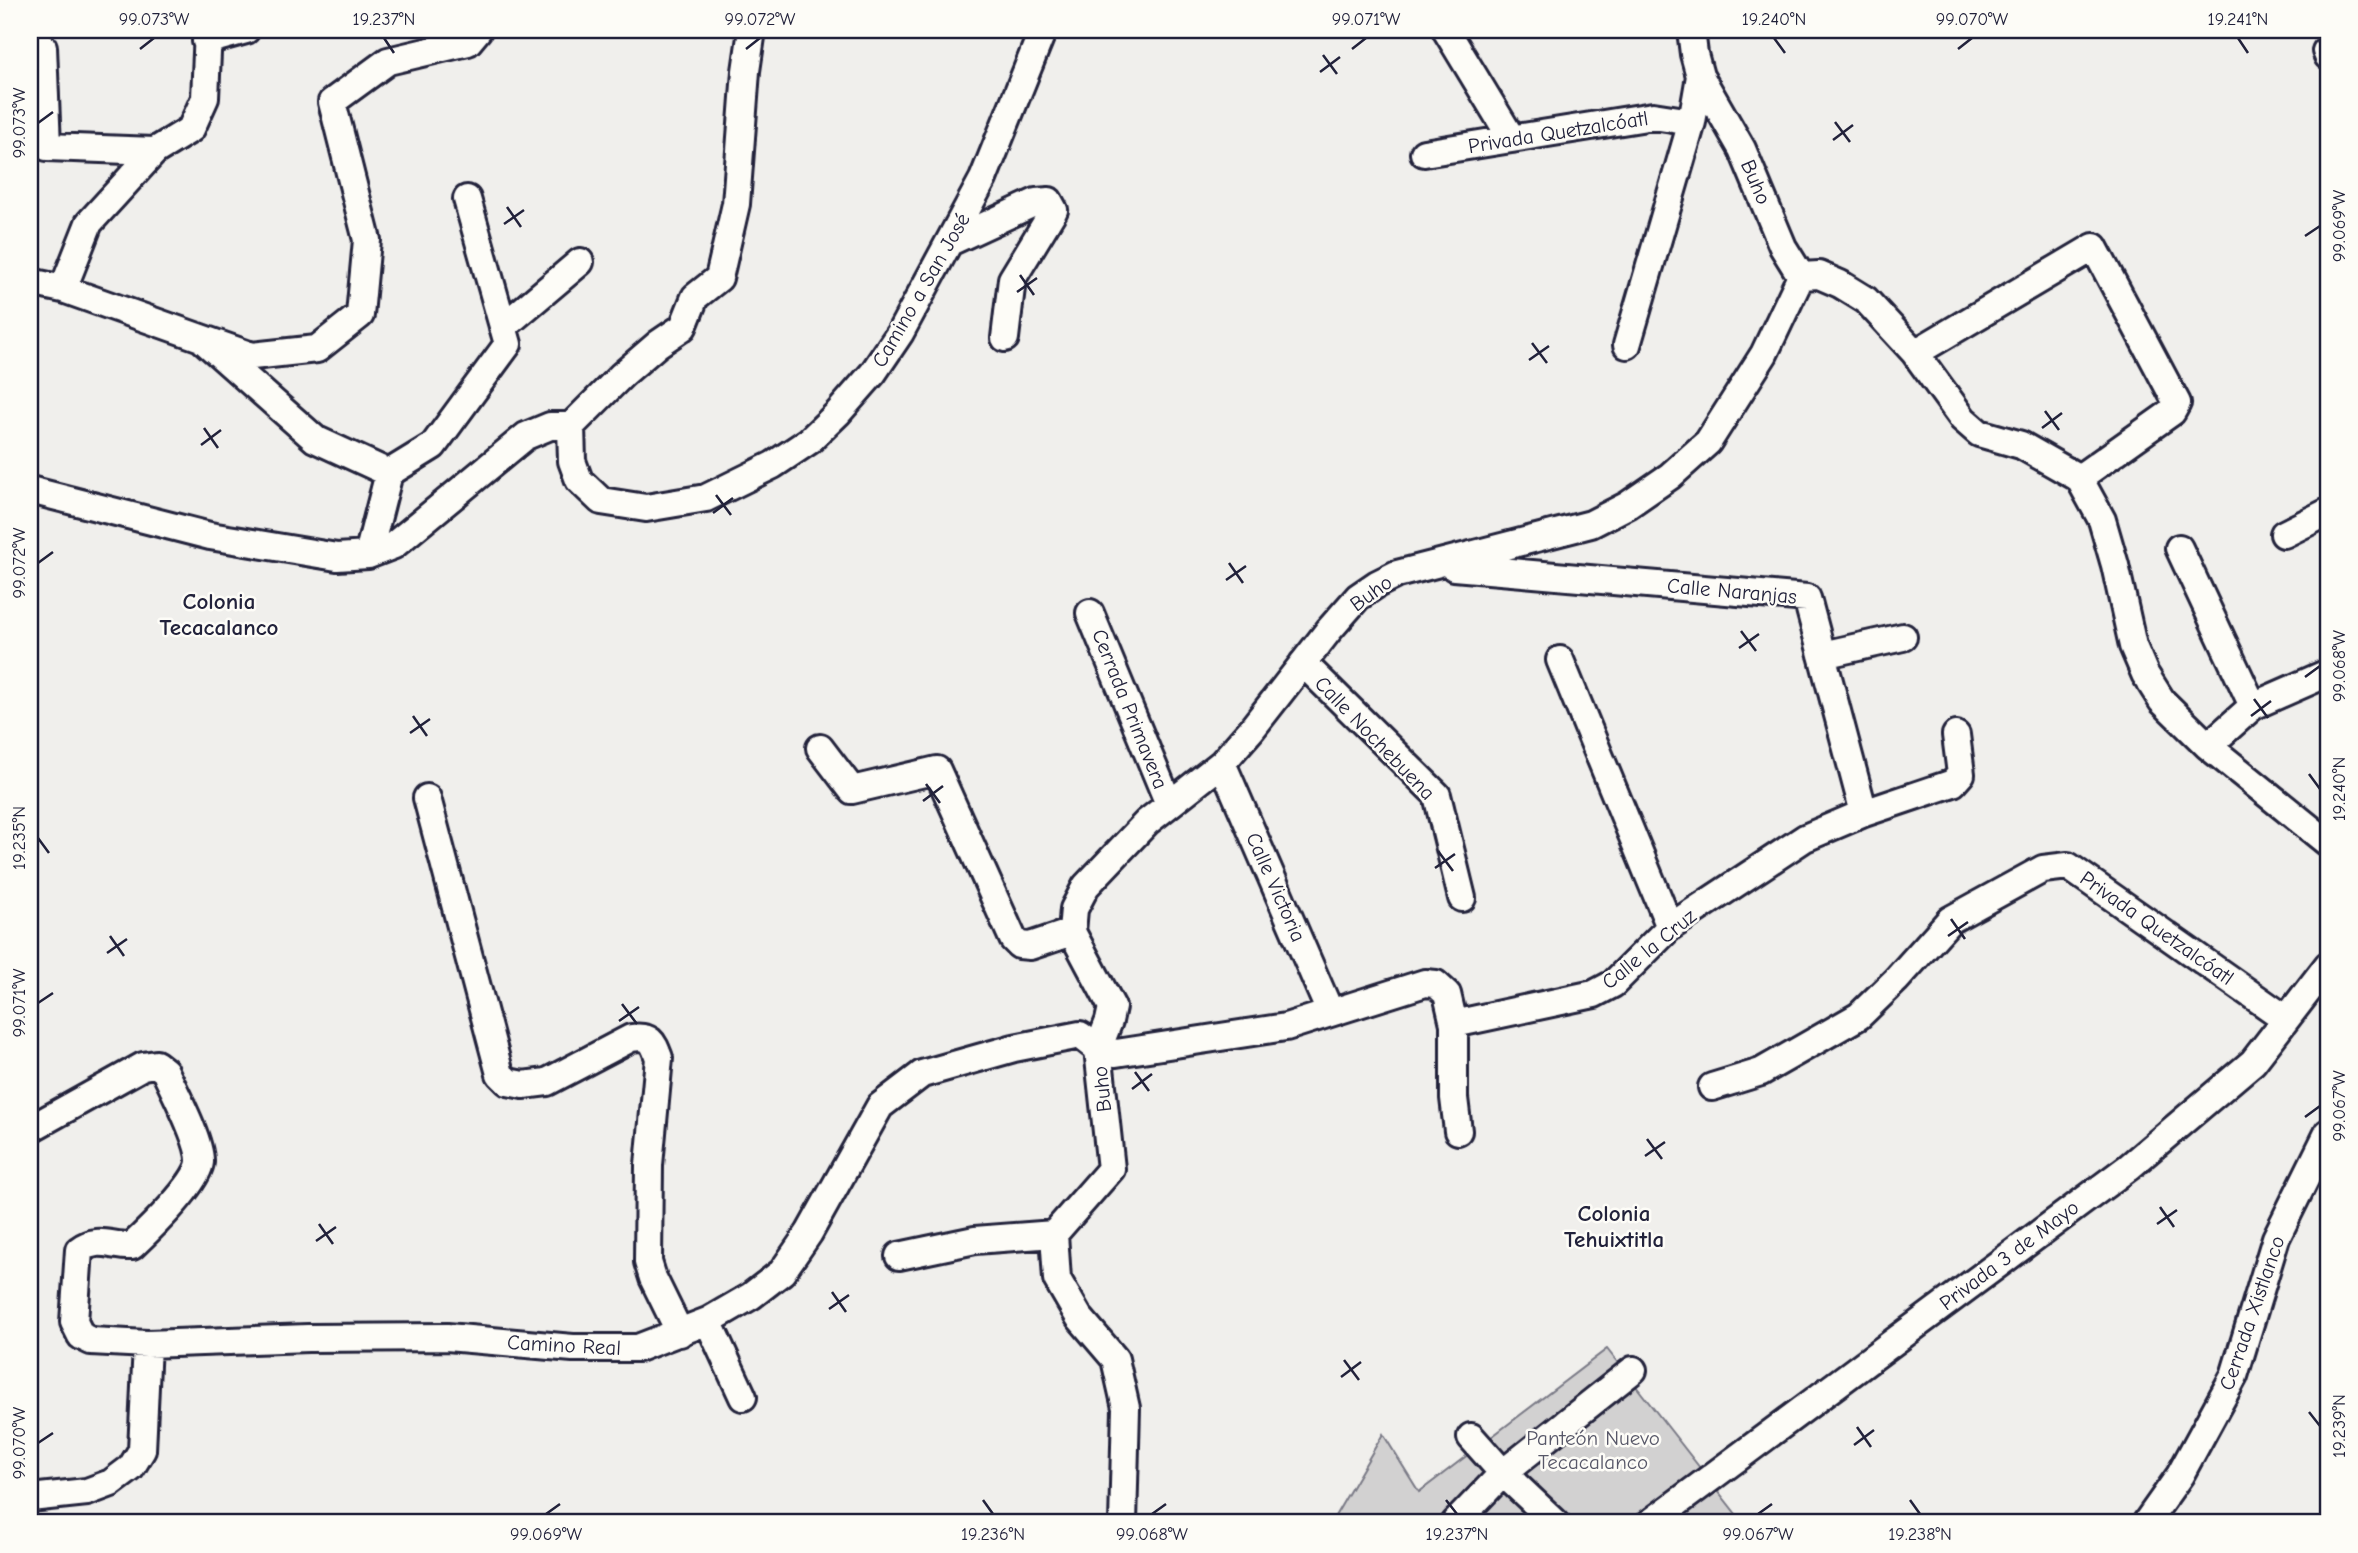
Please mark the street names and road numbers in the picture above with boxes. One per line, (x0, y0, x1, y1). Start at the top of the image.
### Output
street label: Privada Quetzalcóatl (1466, 106, 1650, 158)
street label: Buho (1736, 156, 1776, 208)
street label: Camino a San José (867, 209, 975, 371)
street label: Buho (1345, 570, 1397, 616)
street label: Calle Naranjas (1666, 573, 1798, 609)
street label: Cerrada Primavera (1087, 626, 1173, 792)
street label: Calle Nochebuena (1310, 671, 1440, 805)
street label: Calle Victoria (1241, 829, 1311, 945)
street label: Privada Quetzalcóatl (2076, 866, 2238, 990)
street label: Calle la Cruz (1597, 904, 1701, 994)
street label: Buho (1088, 1065, 1116, 1113)
street label: Privada 3 de Mayo (1935, 1195, 2083, 1315)
street label: Cerrada Xistlanco (2214, 1233, 2290, 1393)
street label: Camino Real (507, 1330, 621, 1360)

